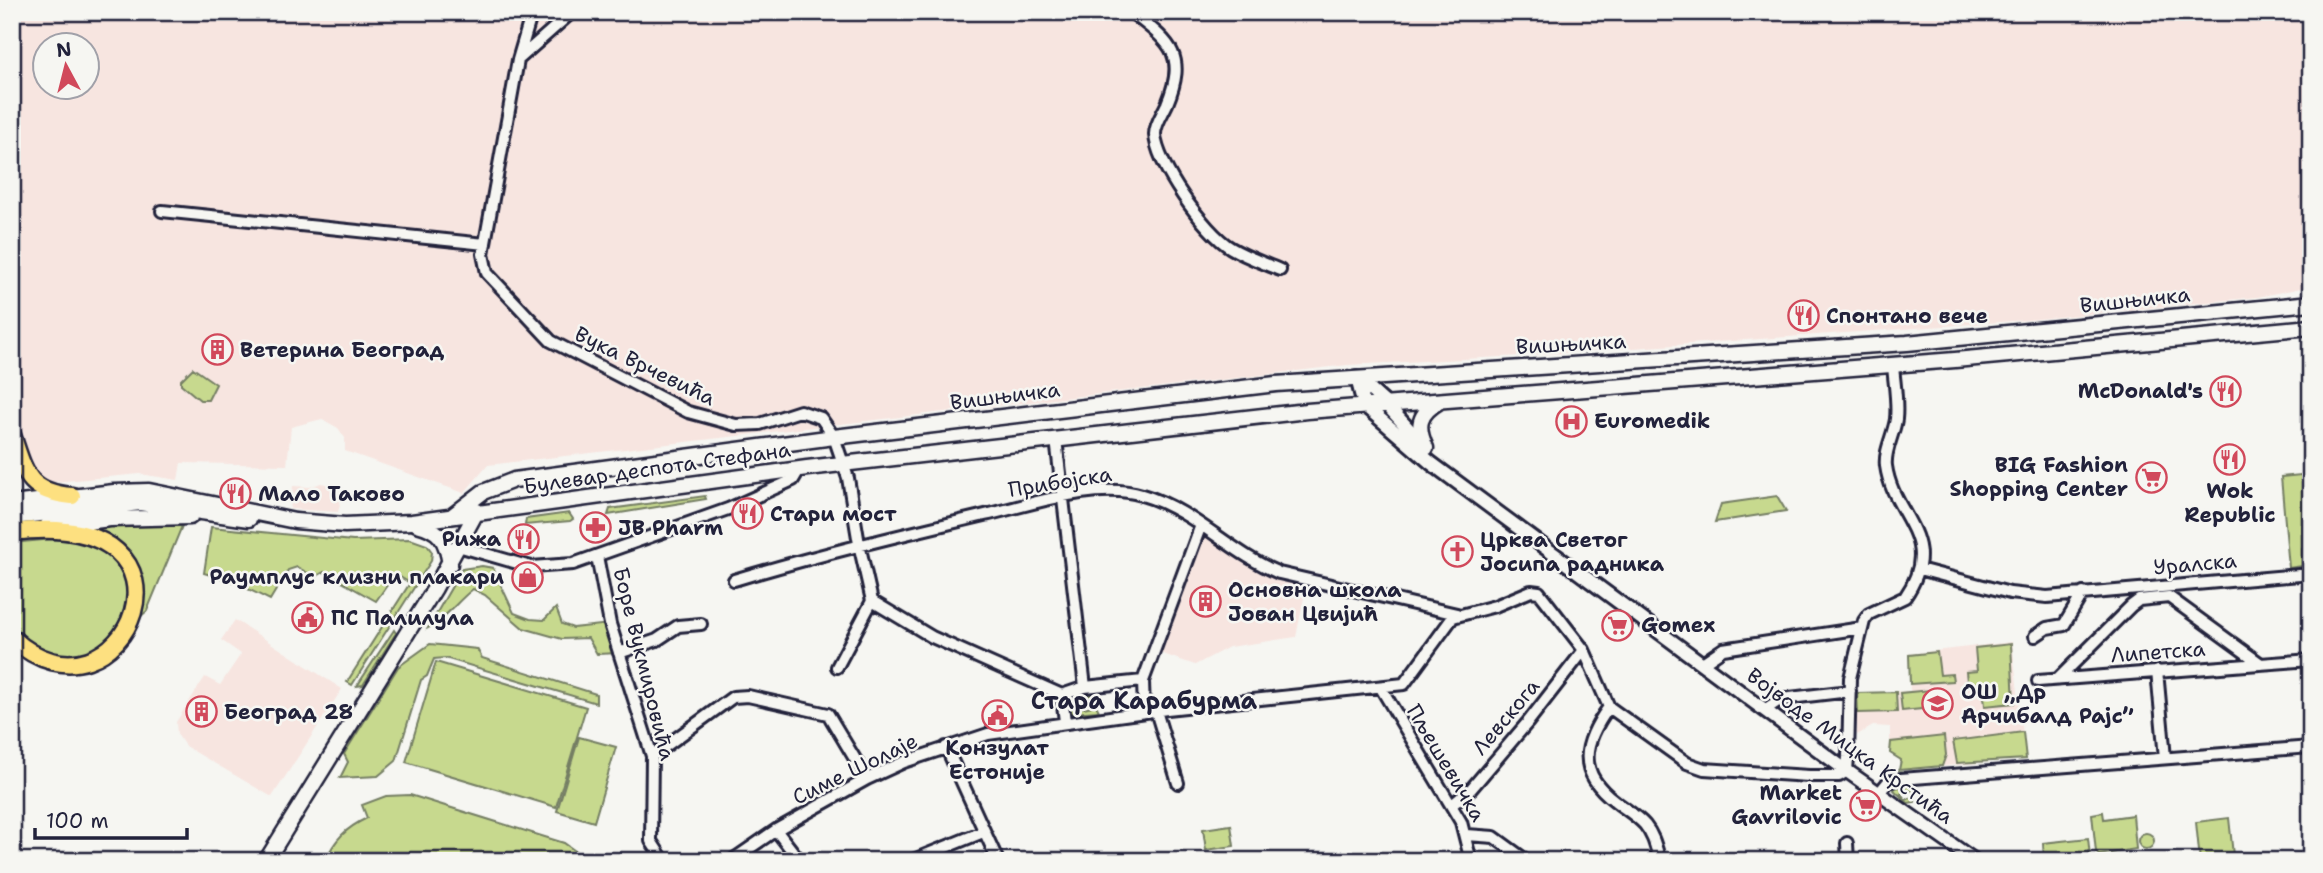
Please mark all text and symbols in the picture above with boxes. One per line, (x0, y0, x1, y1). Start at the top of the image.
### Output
north arrow (32, 32, 102, 102)
text: N (55, 36, 73, 63)
street label: Вишњичка (2079, 280, 2191, 320)
restaurant icon: Спонтано вече (1786, 299, 1820, 333)
place label: Спонтано вече (1826, 302, 1988, 330)
street label: Вука Врчевића (570, 320, 720, 412)
street label: Вишњичка (1515, 327, 1627, 361)
building icon: Ветерина Београд (200, 333, 234, 367)
place label: Ветерина Београд (240, 336, 444, 364)
restaurant icon: McDonald's (2209, 374, 2243, 408)
street label: Вишњичка (949, 375, 1061, 417)
place label: McDonald's (2078, 377, 2203, 405)
hospital icon: Euromedik (1554, 404, 1588, 438)
place label: Euromedik (1594, 407, 1710, 435)
street label: Булевар деспота Стефана (522, 435, 792, 501)
restaurant icon: Wok Republic (2213, 442, 2247, 476)
place label: BIG Fashion Shopping Center (1949, 451, 2128, 503)
street label: Прибојска (1006, 460, 1114, 504)
supermarket icon: BIG Fashion Shopping Center (2134, 460, 2168, 494)
restaurant icon: Мало Таково (218, 477, 252, 511)
place label: Wok Republic (2184, 477, 2276, 529)
place label: Мало Таково (258, 480, 405, 508)
restaurant icon: Стари мост (730, 497, 764, 531)
place label: Стари мост (770, 500, 897, 528)
pharmacy icon: JB Pharm (578, 511, 612, 545)
place label: JB Pharm (618, 514, 723, 542)
restaurant icon: Рижа (507, 522, 541, 556)
place label: Рижа (442, 525, 502, 553)
place label: Црква Светог Јосипа радника (1480, 526, 1665, 578)
church icon: Црква Светог Јосипа радника (1440, 535, 1474, 569)
street label: Уралска (2152, 546, 2238, 582)
shop icon: Раумплус клизни плакари (510, 560, 544, 594)
place label: Раумплус клизни плакари (209, 563, 504, 591)
street label: Боре Вукмировића (606, 565, 682, 763)
place label: Основна школа Јован Цвијић (1228, 576, 1402, 628)
building icon: Основна школа Јован Цвијић (1188, 585, 1222, 619)
public building icon: ПС Палилула (291, 601, 325, 635)
place label: ПС Палилула (331, 604, 474, 632)
supermarket icon: Gomex (1601, 608, 1635, 642)
place label: Gomex (1641, 611, 1715, 639)
street label: Липетска (2110, 635, 2206, 669)
street label: Војводе Мицка Крстића (1741, 662, 1959, 830)
street label: Левскога (1466, 673, 1546, 761)
place label: ОШ „Др Арчибалд Рајс” (1961, 678, 2134, 730)
district label: Стара Карабурма (1031, 685, 1258, 717)
school or university icon: ОШ „Др Арчибалд Рајс” (1921, 687, 1955, 721)
building icon: Београд 28 (184, 695, 218, 729)
place label: Београд 28 (224, 698, 353, 726)
public building icon: Конзулат Естоније (980, 699, 1014, 733)
street label: Пљешевичка (1400, 699, 1492, 827)
street label: Симе Шолаје (788, 727, 922, 811)
place label: Конзулат Естоније (945, 734, 1049, 786)
place label: Market Gavrilovic (1731, 779, 1842, 831)
supermarket icon: Market Gavrilovic (1848, 788, 1882, 822)
scale bar (35, 796, 187, 840)
text: 100 m (46, 807, 109, 835)

